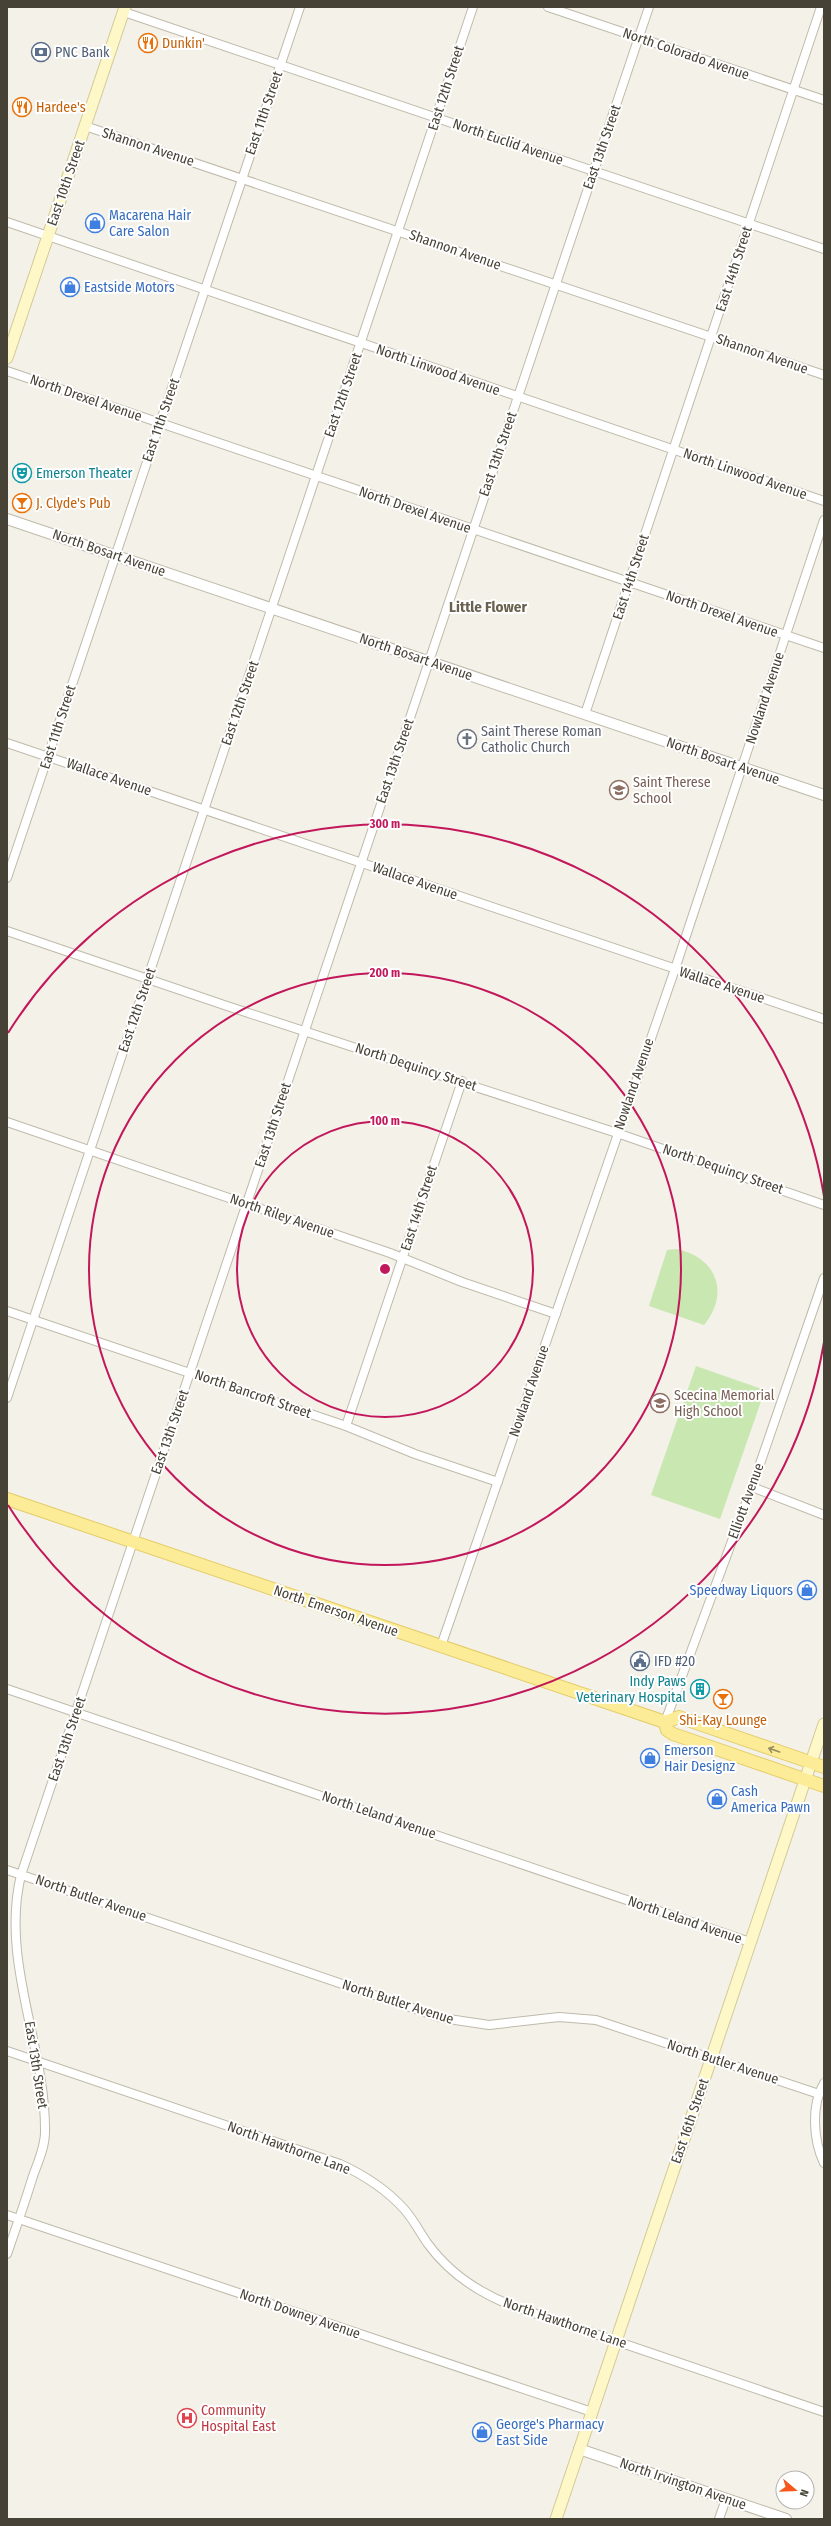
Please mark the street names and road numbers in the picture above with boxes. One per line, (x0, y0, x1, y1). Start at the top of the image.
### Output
street label: North Colorado Avenue (620, 24, 752, 84)
street label: East 12th Street (424, 43, 468, 133)
street label: East 11th Street (242, 69, 286, 157)
street label: East 13th Street (580, 102, 625, 192)
street label: North Euclid Avenue (451, 115, 566, 169)
street label: Shannon Avenue (100, 124, 196, 170)
street label: East 10th Street (43, 138, 89, 228)
street label: East 14th Street (712, 224, 756, 314)
street label: Shannon Avenue (407, 226, 503, 274)
street label: Shannon Avenue (714, 330, 810, 378)
street label: North Linwood Avenue (374, 341, 502, 399)
street label: East 12th Street (321, 350, 366, 440)
street label: North Drexel Avenue (28, 371, 144, 425)
street label: East 11th Street (139, 376, 183, 464)
street label: East 13th Street (476, 409, 521, 499)
street label: North Linwood Avenue (681, 445, 809, 503)
street label: North Drexel Avenue (357, 483, 473, 537)
street label: North Bosart Avenue (50, 526, 168, 580)
street label: East 14th Street (609, 532, 653, 622)
street label: North Drexel Avenue (664, 587, 780, 641)
street label: North Bosart Avenue (357, 630, 475, 684)
street label: Nowland Avenue (742, 650, 788, 746)
street label: East 12th Street (218, 658, 263, 748)
street label: East 11th Street (36, 682, 80, 771)
street label: East 13th Street (373, 716, 418, 806)
street label: North Bosart Avenue (664, 734, 782, 788)
street label: Wallace Avenue (64, 754, 154, 800)
street label: Wallace Avenue (370, 858, 460, 904)
street label: Wallace Avenue (677, 963, 767, 1007)
street label: East 12th Street (115, 965, 160, 1055)
street label: Nowland Avenue (610, 1036, 658, 1132)
street label: North Dequincy Street (353, 1039, 479, 1095)
street label: East 13th Street (251, 1080, 295, 1170)
street label: North Dequincy Street (660, 1140, 786, 1198)
street label: East 14th Street (397, 1163, 441, 1253)
street label: North Riley Avenue (228, 1190, 336, 1242)
street label: Nowland Avenue (505, 1343, 553, 1439)
street label: North Bancroft Street (192, 1366, 314, 1422)
street label: East 13th Street (148, 1387, 193, 1477)
street label: Elliott Avenue (724, 1461, 768, 1541)
street label: North Emerson Avenue (271, 1582, 401, 1640)
street label: East 13th Street (45, 1694, 90, 1784)
street label: North Leland Avenue (320, 1788, 438, 1843)
street label: North Butler Avenue (33, 1871, 149, 1925)
street label: North Leland Avenue (626, 1893, 744, 1948)
street label: North Butler Avenue (340, 1976, 456, 2028)
street label: East 13th Street (21, 2020, 51, 2110)
street label: North Butler Avenue (665, 2036, 781, 2088)
street label: East 16th Street (667, 2076, 713, 2166)
street label: North Hawthorne Lane (225, 2118, 353, 2178)
street label: North Downey Avenue (237, 2285, 363, 2343)
street label: North Hawthorne Lane (501, 2294, 629, 2352)
street label: North Irvington Avenue (617, 2454, 749, 2514)

